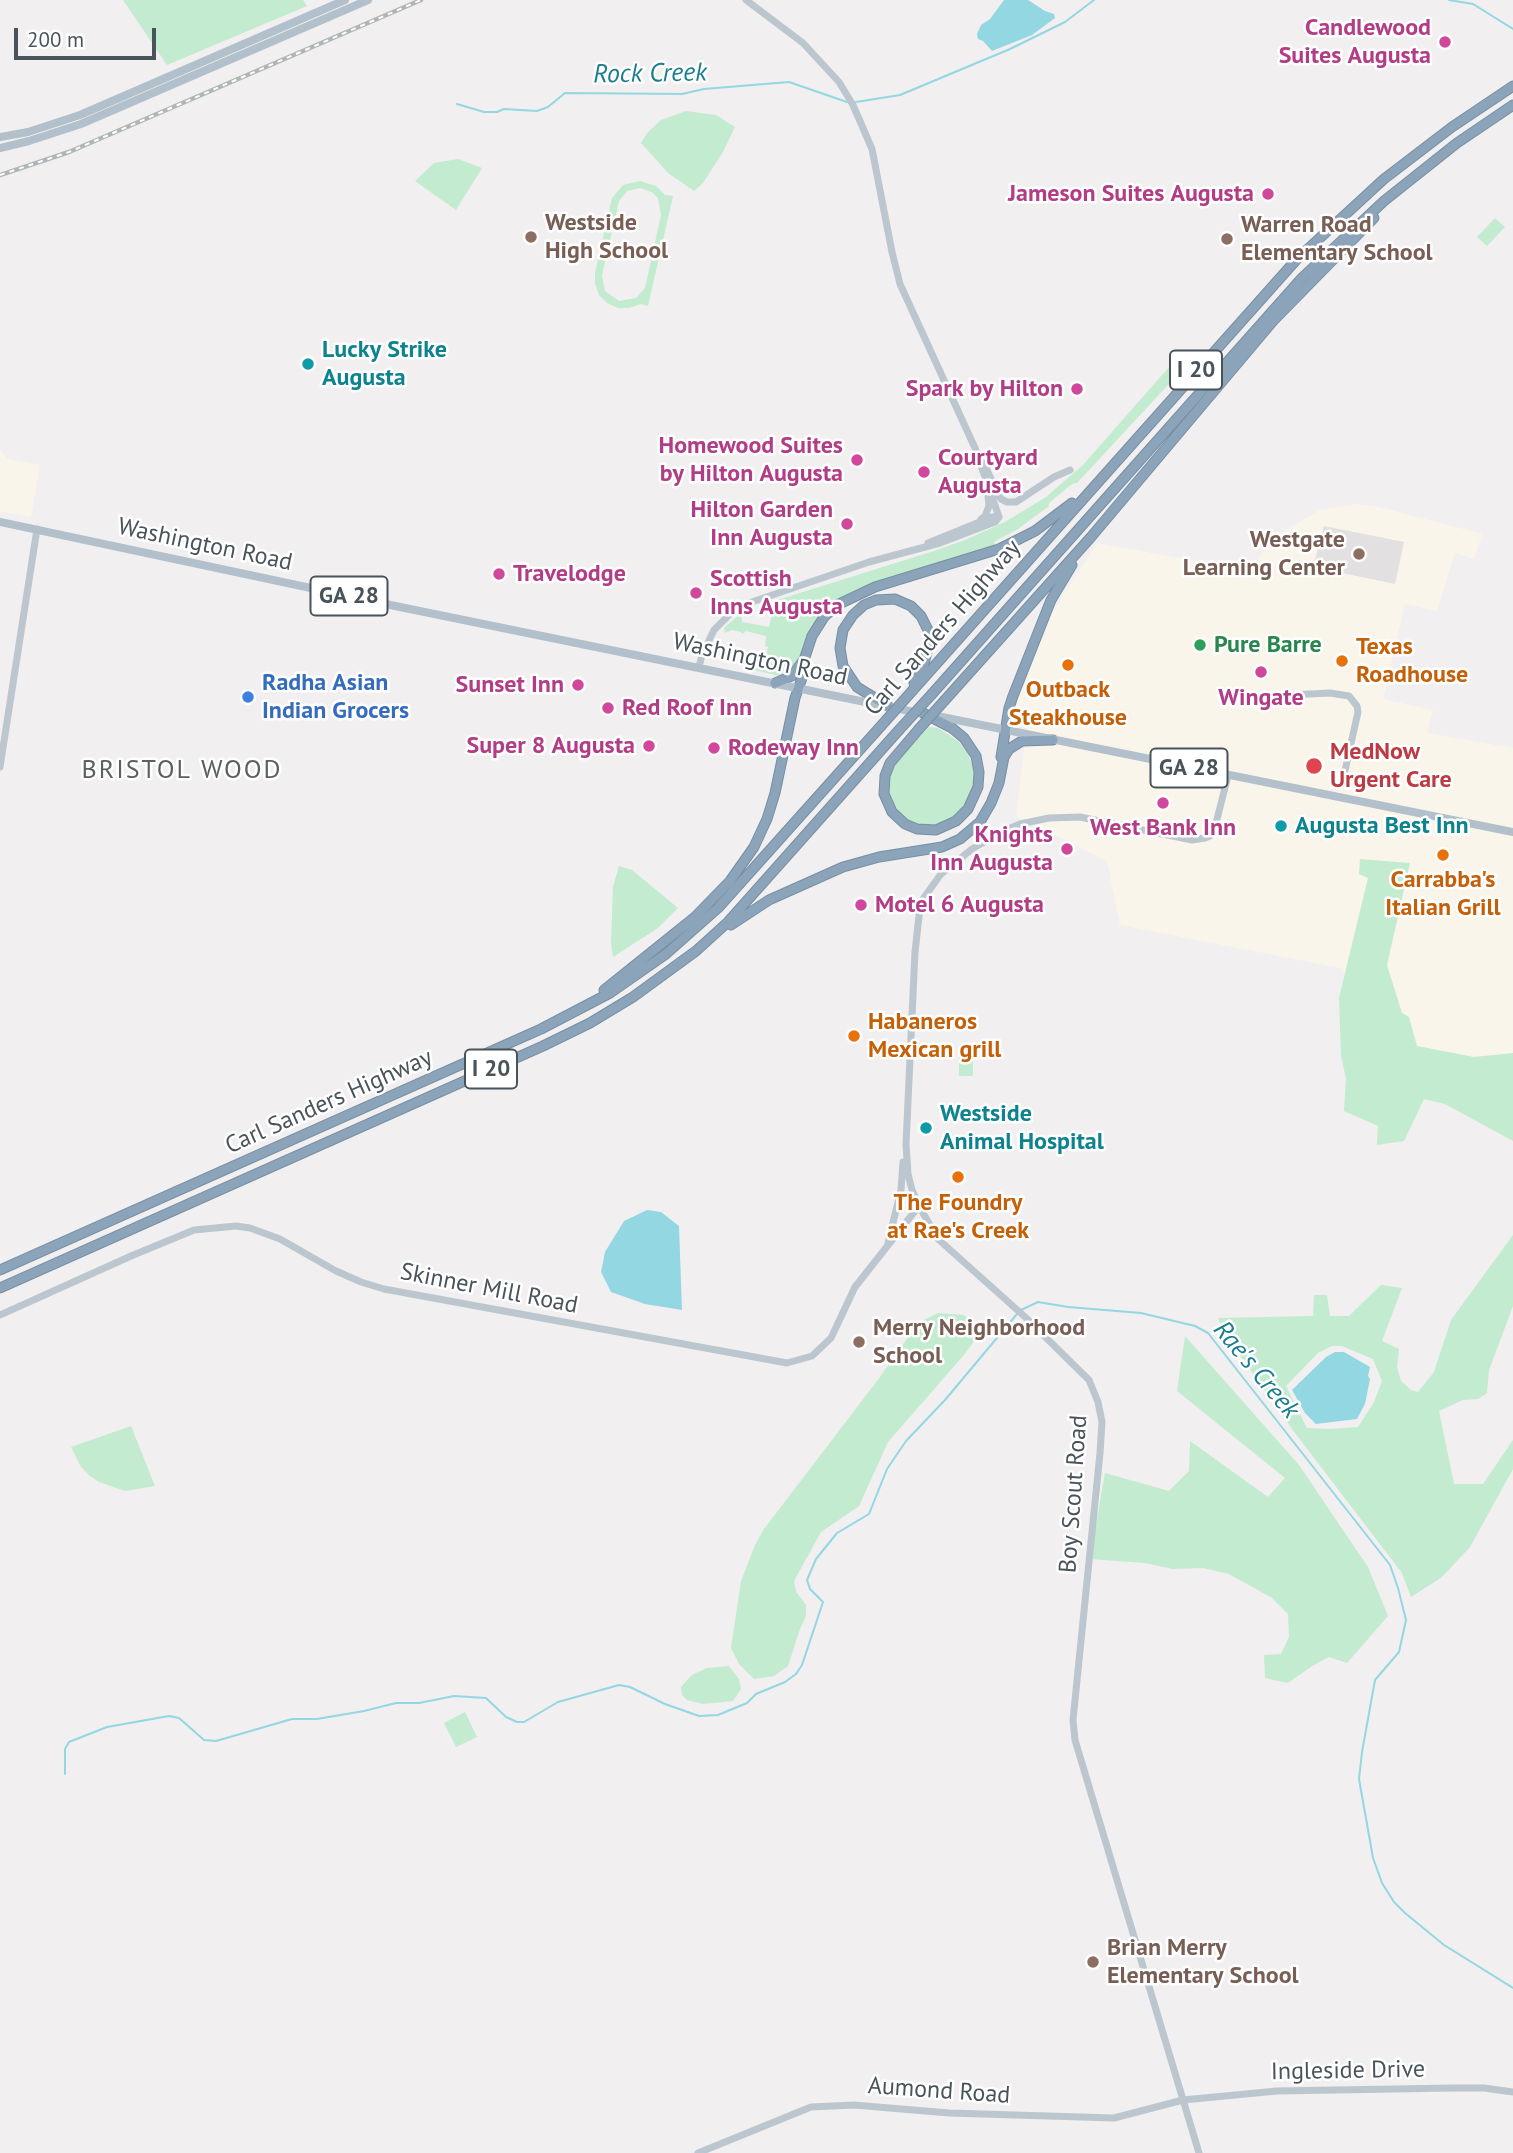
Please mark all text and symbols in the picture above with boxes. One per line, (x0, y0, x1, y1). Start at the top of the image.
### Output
scale bar (18, 14, 159, 58)
place label: Candlewood Suites Augusta (1279, 14, 1431, 70)
text: 200 m (27, 26, 84, 53)
marker: Candlewood Suites Augusta (1437, 34, 1453, 50)
water label: Rock Creek (593, 57, 707, 91)
place label: Jameson Suites Augusta (1008, 180, 1254, 208)
marker: Jameson Suites Augusta (1260, 186, 1276, 202)
place label: Westside High School (545, 209, 668, 265)
place label: Warren Road Elementary School (1241, 211, 1433, 267)
marker: Westside High School (523, 229, 539, 245)
marker: Warren Road Elementary School (1219, 231, 1235, 247)
place label: Lucky Strike Augusta (322, 336, 447, 392)
road number: I 20 (1170, 350, 1222, 390)
marker: Lucky Strike Augusta (300, 356, 316, 372)
place label: Spark by Hilton (906, 375, 1063, 403)
marker: Spark by Hilton (1069, 381, 1085, 397)
place label: Homewood Suites by Hilton Augusta (659, 432, 843, 488)
place label: Courtyard Augusta (938, 444, 1038, 500)
marker: Homewood Suites by Hilton Augusta (849, 452, 865, 468)
marker: Courtyard Augusta (916, 464, 932, 480)
place label: Hilton Garden Inn Augusta (690, 496, 833, 552)
street label: Washington Road (115, 512, 295, 578)
marker: Hilton Garden Inn Augusta (839, 516, 855, 532)
place label: Westgate Learning Center (1183, 526, 1345, 582)
street label: Carl Sanders Highway (859, 534, 1027, 722)
marker: Westgate Learning Center (1351, 546, 1367, 562)
place label: Travelodge (513, 560, 626, 588)
place label: Scottish Inns Augusta (710, 565, 843, 621)
marker: Travelodge (491, 566, 507, 582)
road number: GA 28 (310, 576, 388, 616)
marker: Scottish Inns Augusta (688, 585, 704, 601)
street label: Washington Road (670, 627, 850, 693)
place label: Pure Barre (1214, 631, 1322, 659)
place label: Texas Roadhouse (1356, 633, 1468, 689)
marker: Pure Barre (1192, 637, 1208, 653)
marker: Texas Roadhouse (1334, 653, 1350, 669)
marker: Outback Steakhouse (1060, 657, 1076, 673)
marker: Wingate (1253, 664, 1269, 680)
place label: Radha Asian Indian Grocers (262, 669, 409, 725)
place label: Sunset Inn (456, 671, 564, 699)
place label: Outback Steakhouse (1009, 676, 1127, 732)
marker: Sunset Inn (570, 677, 586, 693)
place label: Wingate (1218, 684, 1304, 712)
marker: Radha Asian Indian Grocers (240, 689, 256, 705)
place label: Red Roof Inn (622, 694, 752, 722)
marker: Red Roof Inn (600, 700, 616, 716)
place label: Super 8 Augusta (466, 732, 635, 760)
place label: Rodeway Inn (728, 734, 859, 762)
marker: Super 8 Augusta (641, 738, 657, 754)
place label: MedNow Urgent Care (1330, 738, 1452, 794)
marker: Rodeway Inn (706, 740, 722, 756)
road number: GA 28 (1150, 748, 1228, 788)
district label: BRISTOL WOOD (83, 755, 281, 787)
marker: MedNow Urgent Care (1304, 756, 1324, 776)
marker: West Bank Inn (1155, 795, 1171, 811)
place label: Augusta Best Inn (1295, 812, 1469, 840)
place label: West Bank Inn (1090, 814, 1236, 842)
marker: Augusta Best Inn (1273, 818, 1289, 834)
place label: Knights Inn Augusta (930, 821, 1053, 877)
marker: Knights Inn Augusta (1059, 841, 1075, 857)
marker: Carrabba's Italian Grill (1435, 847, 1451, 863)
place label: Carrabba's Italian Grill (1385, 866, 1501, 922)
place label: Motel 6 Augusta (875, 891, 1044, 919)
marker: Motel 6 Augusta (853, 897, 869, 913)
place label: Habaneros Mexican grill (868, 1008, 1001, 1064)
marker: Habaneros Mexican grill (846, 1028, 862, 1044)
street label: Carl Sanders Highway (221, 1043, 437, 1161)
road number: I 20 (465, 1050, 517, 1088)
place label: Westside Animal Hospital (940, 1100, 1104, 1156)
marker: Westside Animal Hospital (918, 1120, 934, 1136)
marker: The Foundry at Rae's Creek (950, 1169, 966, 1185)
place label: The Foundry at Rae's Creek (887, 1189, 1029, 1245)
street label: Skinner Mill Road (398, 1258, 580, 1320)
place label: Merry Neighborhood School (873, 1314, 1085, 1370)
water label: Rae's Creek (1206, 1315, 1306, 1425)
marker: Merry Neighborhood School (851, 1334, 867, 1350)
street label: Boy Scout Road (1054, 1414, 1094, 1574)
place label: Brian Merry Elementary School (1107, 1934, 1299, 1990)
marker: Brian Merry Elementary School (1085, 1954, 1101, 1970)
street label: Ingleside Drive (1271, 2055, 1425, 2087)
street label: Aumond Road (867, 2072, 1011, 2110)

